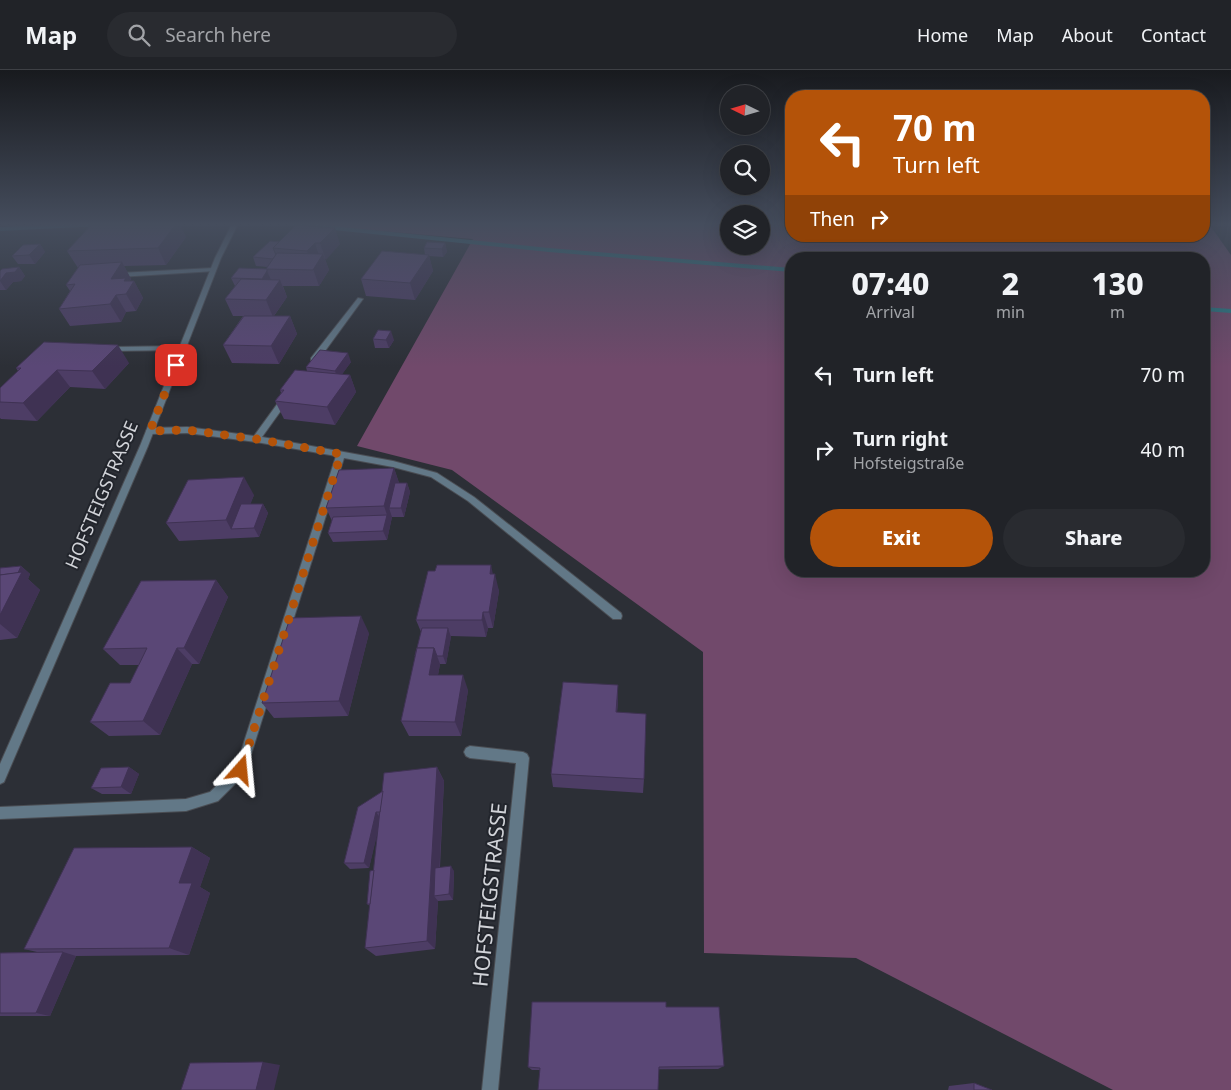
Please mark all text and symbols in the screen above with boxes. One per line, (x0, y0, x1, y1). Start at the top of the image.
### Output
search box (107, 12, 457, 57)
text: Map (25, 18, 77, 51)
icon: search (125, 21, 153, 49)
text: Search here (165, 22, 271, 48)
text: Home (917, 23, 968, 47)
text: Map (996, 23, 1034, 47)
text: About (1062, 23, 1113, 47)
text: Contact (1141, 23, 1206, 47)
north arrow (720, 85, 770, 135)
map controls (720, 85, 770, 255)
text: 70 m (893, 104, 976, 151)
icon: left (810, 110, 875, 175)
button: search (720, 145, 770, 195)
text: Turn left (893, 149, 980, 179)
button: layers (720, 205, 770, 255)
icon: right (865, 205, 893, 233)
text: Then (810, 206, 855, 232)
text: 07:40 (852, 263, 929, 304)
text: 2 (1002, 263, 1019, 304)
text: 130 (1091, 263, 1143, 304)
text: Arrival (866, 301, 915, 323)
text: min (996, 301, 1025, 323)
text: m (1110, 301, 1125, 323)
pin (155, 344, 197, 386)
icon: arrive (162, 351, 190, 379)
icon: left (810, 361, 838, 389)
text: Turn left (853, 362, 934, 388)
text: 70 m (1141, 362, 1185, 388)
street label: HOFSTEIGSTRASSE (59, 417, 143, 572)
text: Turn right (853, 426, 948, 452)
icon: right (810, 436, 838, 464)
text: 40 m (1141, 437, 1185, 463)
text: Hofsteigstraße (853, 452, 964, 474)
button: Exit (810, 509, 993, 567)
button: Share (1003, 509, 1185, 567)
position arrow (214, 743, 266, 795)
street label: HOFSTEIGSTRASSE (465, 802, 513, 988)

